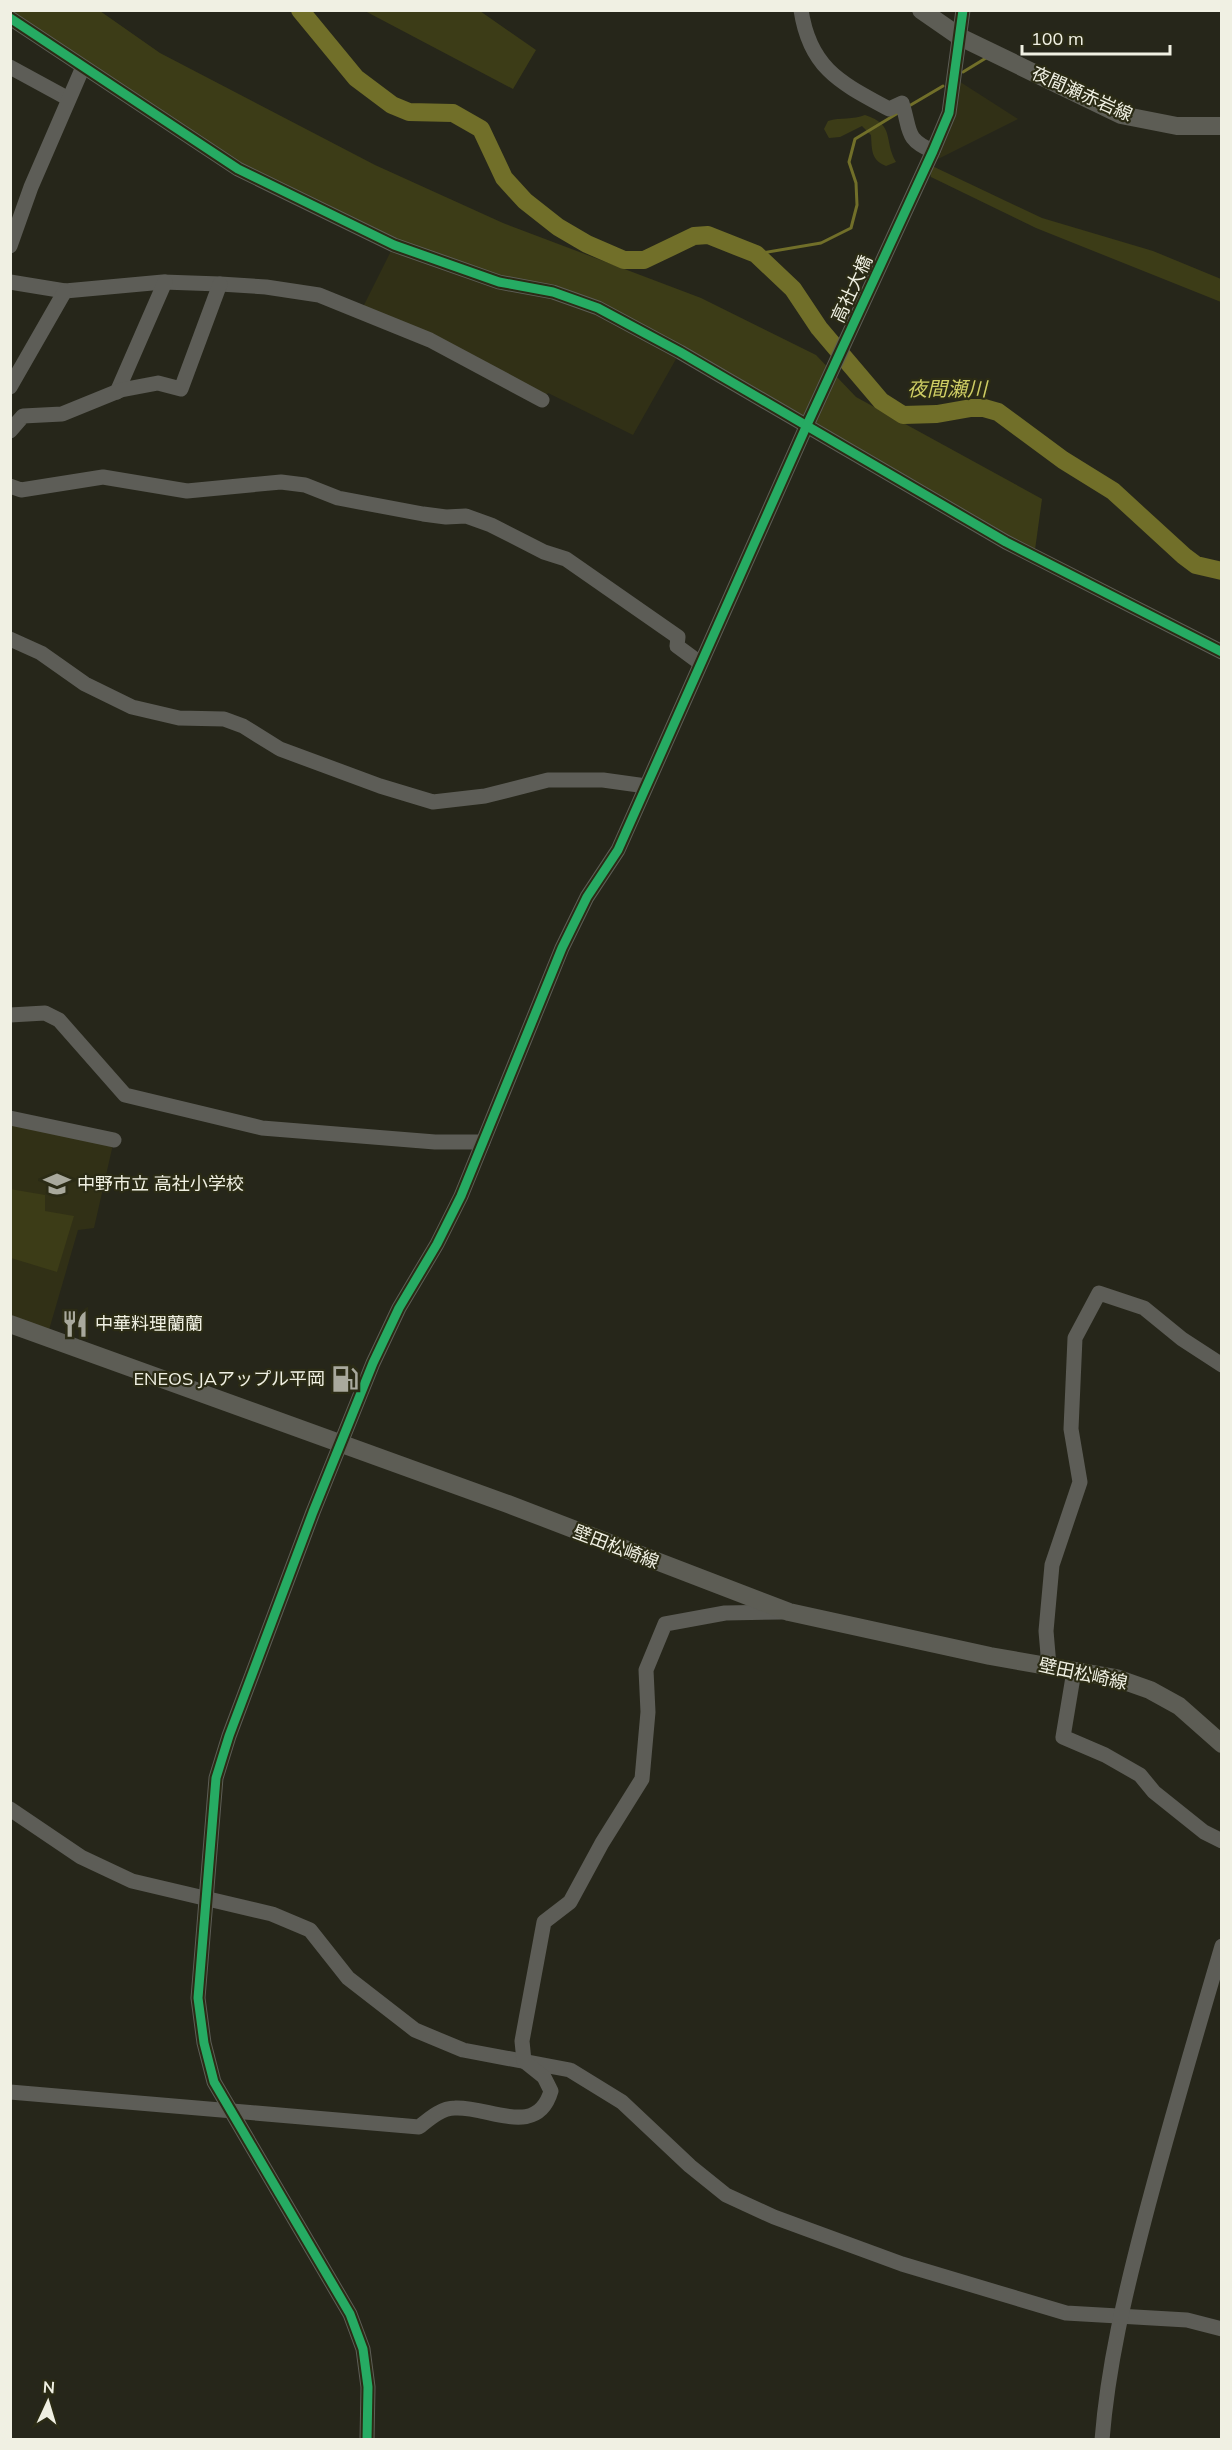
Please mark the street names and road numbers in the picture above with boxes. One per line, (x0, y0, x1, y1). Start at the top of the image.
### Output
street label: 夜間瀬赤岩線 (1028, 61, 1136, 126)
street label: 高社大橋 (826, 251, 877, 326)
street label: 壁田松崎線 (570, 1520, 662, 1573)
street label: 壁田松崎線 (1037, 1653, 1130, 1694)

